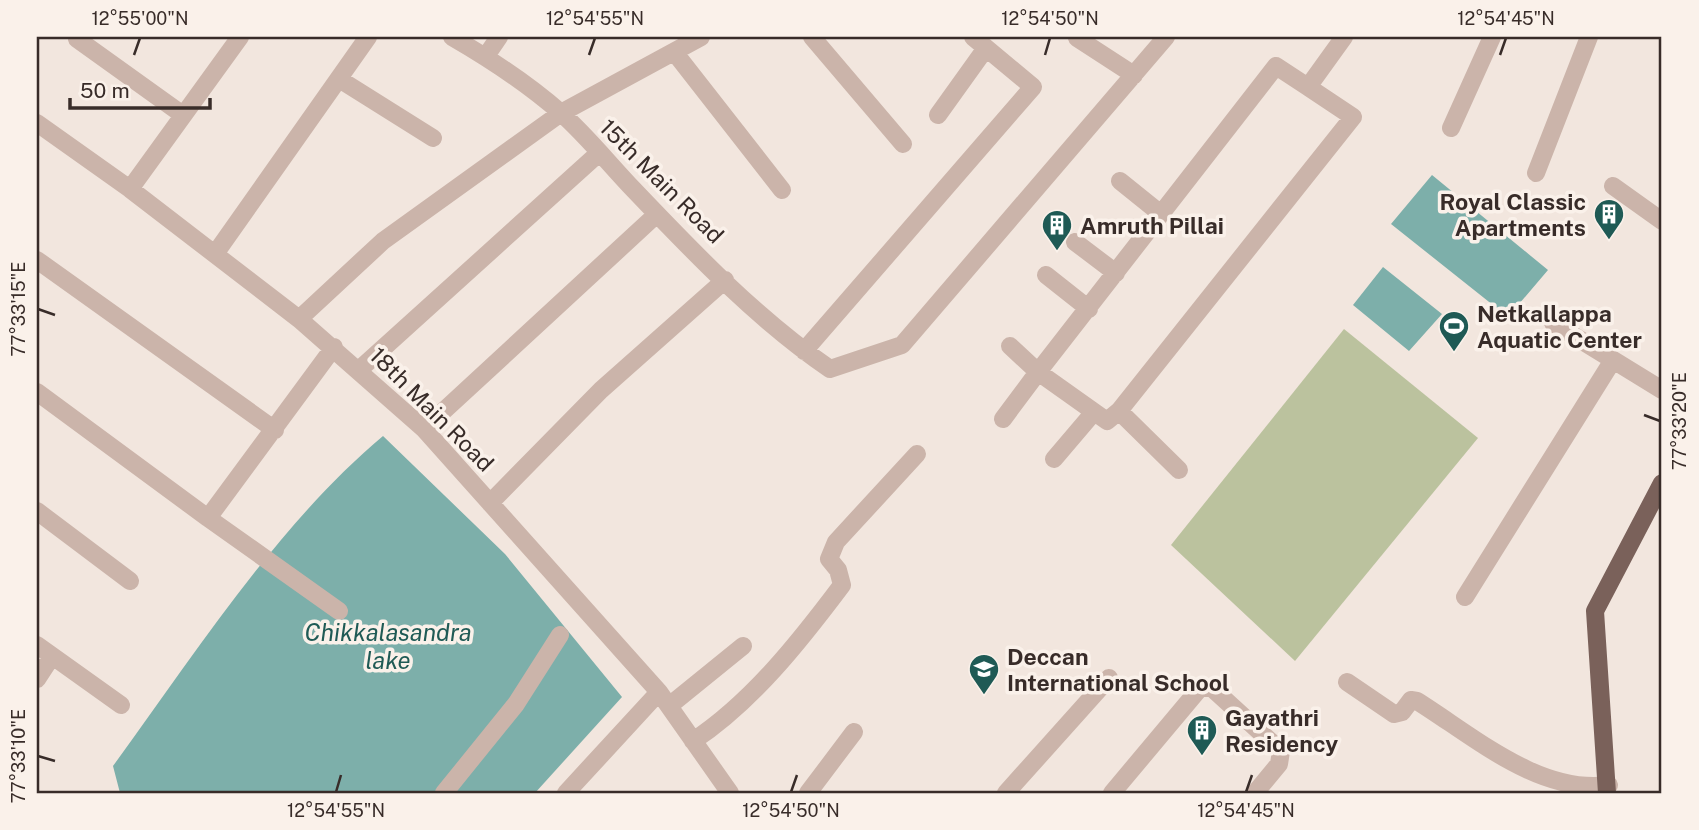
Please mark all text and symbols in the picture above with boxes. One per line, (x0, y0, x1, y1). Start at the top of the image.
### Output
text: 12°55'00"N (91, 8, 189, 29)
text: 12°54'55"N (546, 8, 644, 29)
text: 12°54'50"N (1001, 8, 1099, 29)
text: 12°54'45"N (1457, 8, 1555, 29)
scale bar (70, 66, 210, 110)
text: 50 m (80, 78, 130, 103)
street label: 15th Main Road (594, 113, 730, 249)
place label: Royal Classic Apartments (1439, 188, 1586, 241)
building icon: Royal Classic Apartments (1592, 197, 1626, 241)
building icon: Amruth Pillai (1040, 208, 1074, 252)
place label: Amruth Pillai (1080, 212, 1224, 239)
text: 77°33'15"E (8, 262, 29, 356)
place label: Netkallappa Aquatic Center (1477, 300, 1642, 353)
sports icon: Netkallappa Aquatic Center (1437, 309, 1471, 353)
street label: 18th Main Road (364, 341, 500, 477)
text: 77°33'20"E (1669, 372, 1690, 470)
water label: Chikkalasandra lake (305, 618, 471, 674)
place label: Deccan International School (1007, 643, 1230, 696)
school or university icon: Deccan International School (967, 652, 1001, 696)
place label: Gayathri Residency (1225, 704, 1338, 757)
text: 77°33'10"E (8, 709, 29, 803)
building icon: Gayathri Residency (1185, 713, 1219, 757)
text: 12°54'55"N (287, 800, 385, 821)
text: 12°54'50"N (742, 800, 840, 821)
text: 12°54'45"N (1197, 800, 1295, 821)

